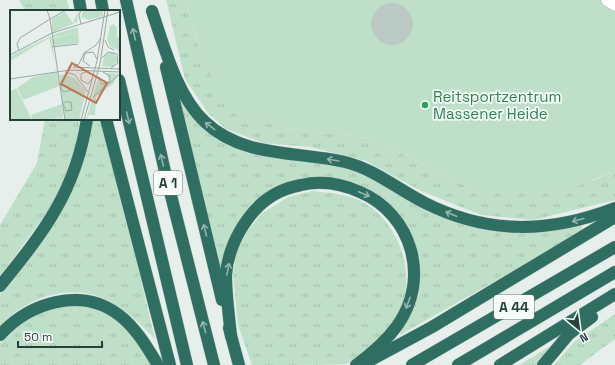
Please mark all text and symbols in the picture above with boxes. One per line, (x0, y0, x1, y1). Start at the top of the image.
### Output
inset map (10, 10, 120, 120)
one-way arrow (130, 27, 137, 40)
place label: Reitsportzentrum Massener Heide (433, 87, 561, 123)
marker: Reitsportzentrum Massener Heide (420, 100, 430, 110)
one-way arrow (124, 111, 132, 124)
one-way arrow (205, 121, 216, 130)
one-way arrow (158, 154, 166, 167)
one-way arrow (327, 156, 340, 164)
road number: A 1 (154, 171, 182, 195)
one-way arrow (358, 191, 370, 198)
one-way arrow (445, 210, 457, 217)
one-way arrow (572, 217, 585, 224)
one-way arrow (201, 224, 209, 237)
one-way arrow (224, 263, 232, 276)
road number: A 44 (494, 295, 534, 319)
one-way arrow (403, 297, 411, 309)
north arrow (559, 309, 599, 349)
one-way arrow (199, 321, 207, 334)
scale bar (18, 323, 102, 349)
text: 50 m (24, 329, 52, 345)
text: N (577, 330, 590, 346)

